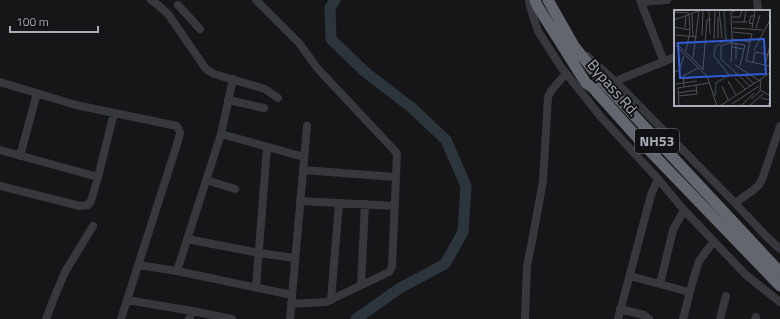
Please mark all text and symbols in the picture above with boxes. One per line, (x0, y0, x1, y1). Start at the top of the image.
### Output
scale bar (10, 8, 98, 34)
inset map (674, 10, 770, 106)
text: 100 m (16, 12, 49, 31)
street label: Bypass Rd. (582, 54, 645, 121)
road number: NH53 (635, 129, 679, 153)

